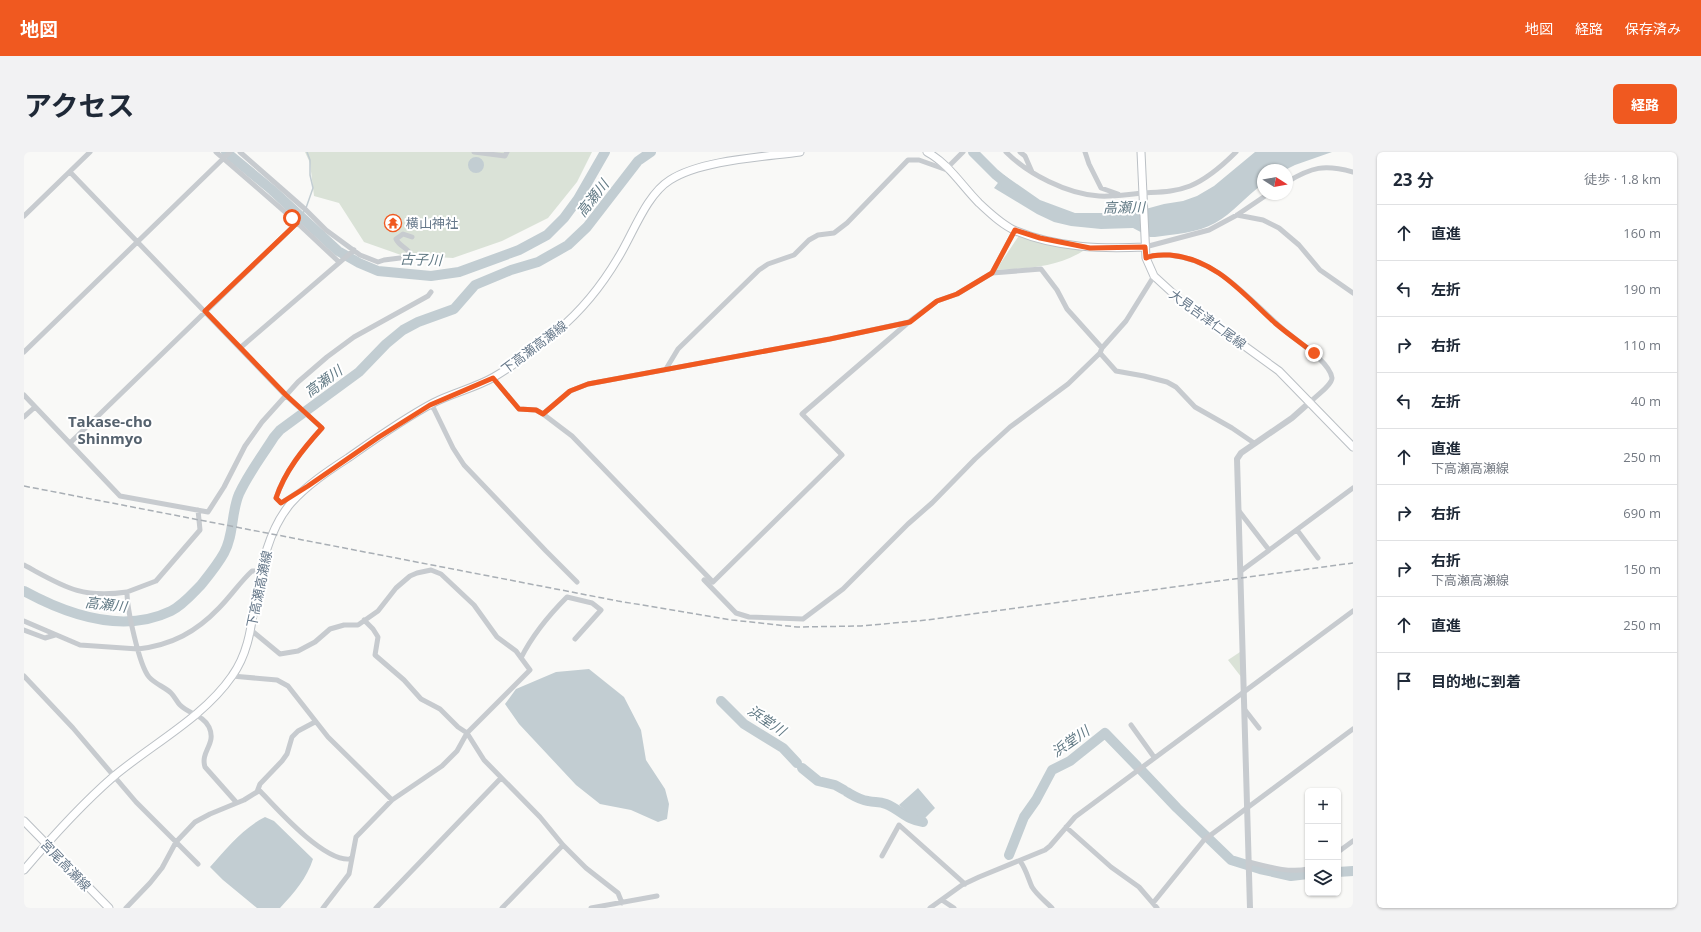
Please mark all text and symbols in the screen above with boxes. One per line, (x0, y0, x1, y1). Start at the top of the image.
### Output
text: 地図 (20, 16, 58, 42)
text: 地図 (1525, 19, 1553, 38)
text: 経路 (1575, 19, 1603, 38)
text: 保存済み (1625, 19, 1681, 38)
button: 経路 (1613, 84, 1677, 124)
text: アクセス (24, 86, 135, 124)
north arrow (1257, 164, 1293, 200)
text: 23 分 (1393, 168, 1434, 191)
text: 徒歩 · 1.8 km (1584, 170, 1661, 188)
water label: 高瀬川 (572, 174, 614, 220)
water label: 高瀬川 (1103, 197, 1147, 217)
route start (283, 209, 301, 227)
temple icon: 横山神社 (383, 213, 403, 233)
place label: 横山神社 (406, 214, 458, 232)
icon: ahead (1393, 222, 1415, 244)
text: 直進 (1431, 223, 1461, 243)
text: 160 m (1623, 224, 1661, 242)
water label: 古子川 (400, 249, 444, 269)
icon: left (1393, 278, 1415, 300)
text: 左折 (1431, 279, 1461, 299)
text: 190 m (1623, 280, 1661, 298)
street label: 大見吉津仁尾線 (1166, 285, 1250, 353)
street label: 下高瀬高瀬線 (497, 316, 571, 378)
icon: right (1393, 334, 1415, 356)
text: 右折 (1431, 335, 1461, 355)
text: 110 m (1623, 336, 1661, 354)
route end (1305, 344, 1323, 362)
water label: 高瀬川 (300, 360, 347, 401)
icon: left (1393, 390, 1415, 412)
text: 左折 (1431, 391, 1461, 411)
text: 40 m (1631, 392, 1661, 410)
district label: Takase-cho Shinmyo (68, 411, 152, 448)
text: 直進 (1431, 438, 1461, 458)
icon: ahead (1393, 446, 1415, 468)
text: 250 m (1623, 448, 1661, 466)
text: 下高瀬高瀬線 (1431, 459, 1509, 477)
icon: right (1393, 502, 1415, 524)
text: 右折 (1431, 503, 1461, 523)
text: 690 m (1623, 504, 1661, 522)
street label: 下高瀬高瀬線 (242, 549, 276, 629)
text: 右折 (1431, 550, 1461, 570)
icon: right (1393, 558, 1415, 580)
text: 150 m (1623, 560, 1661, 578)
text: 下高瀬高瀬線 (1431, 571, 1509, 589)
water label: 高瀬川 (84, 592, 130, 616)
icon: ahead (1393, 614, 1415, 636)
text: 直進 (1431, 615, 1461, 635)
text: 250 m (1623, 616, 1661, 634)
icon: arrive (1393, 670, 1415, 692)
text: 目的地に到着 (1431, 671, 1521, 691)
water label: 浜堂川 (744, 700, 791, 741)
water label: 浜堂川 (1047, 720, 1094, 761)
map controls (1305, 788, 1341, 896)
button: + (1305, 788, 1341, 824)
button: − (1305, 824, 1341, 860)
street label: 宮尾高瀬線 (37, 835, 95, 895)
button: layers (1305, 860, 1341, 896)

